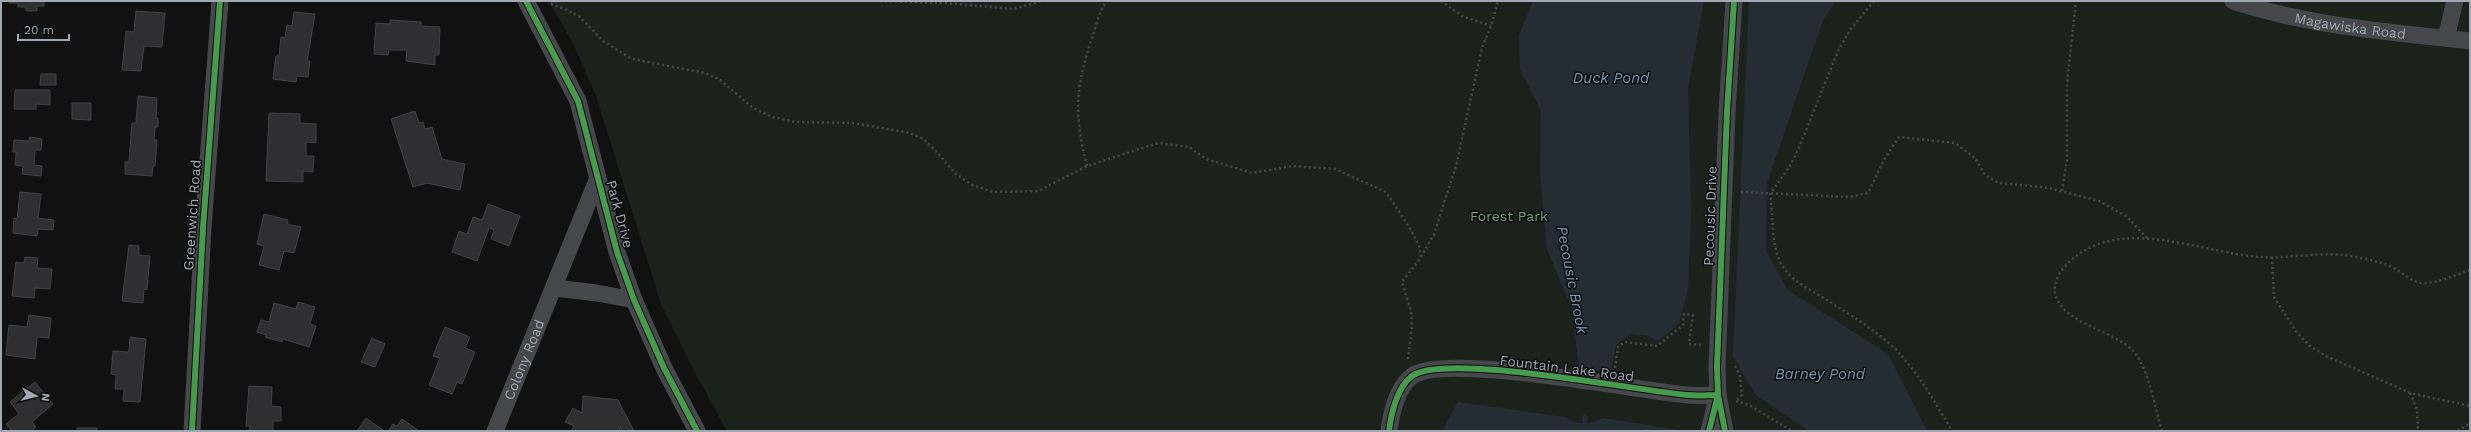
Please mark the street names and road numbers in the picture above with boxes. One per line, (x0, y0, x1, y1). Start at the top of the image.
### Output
street label: Magawiska Road (2293, 10, 2407, 42)
street label: Greenwich Road (180, 159, 204, 271)
street label: Pecousic Drive (1700, 166, 1720, 266)
street label: Park Drive (603, 178, 637, 250)
street label: Colony Road (501, 317, 547, 402)
street label: Fountain Lake Road (1499, 352, 1635, 384)

